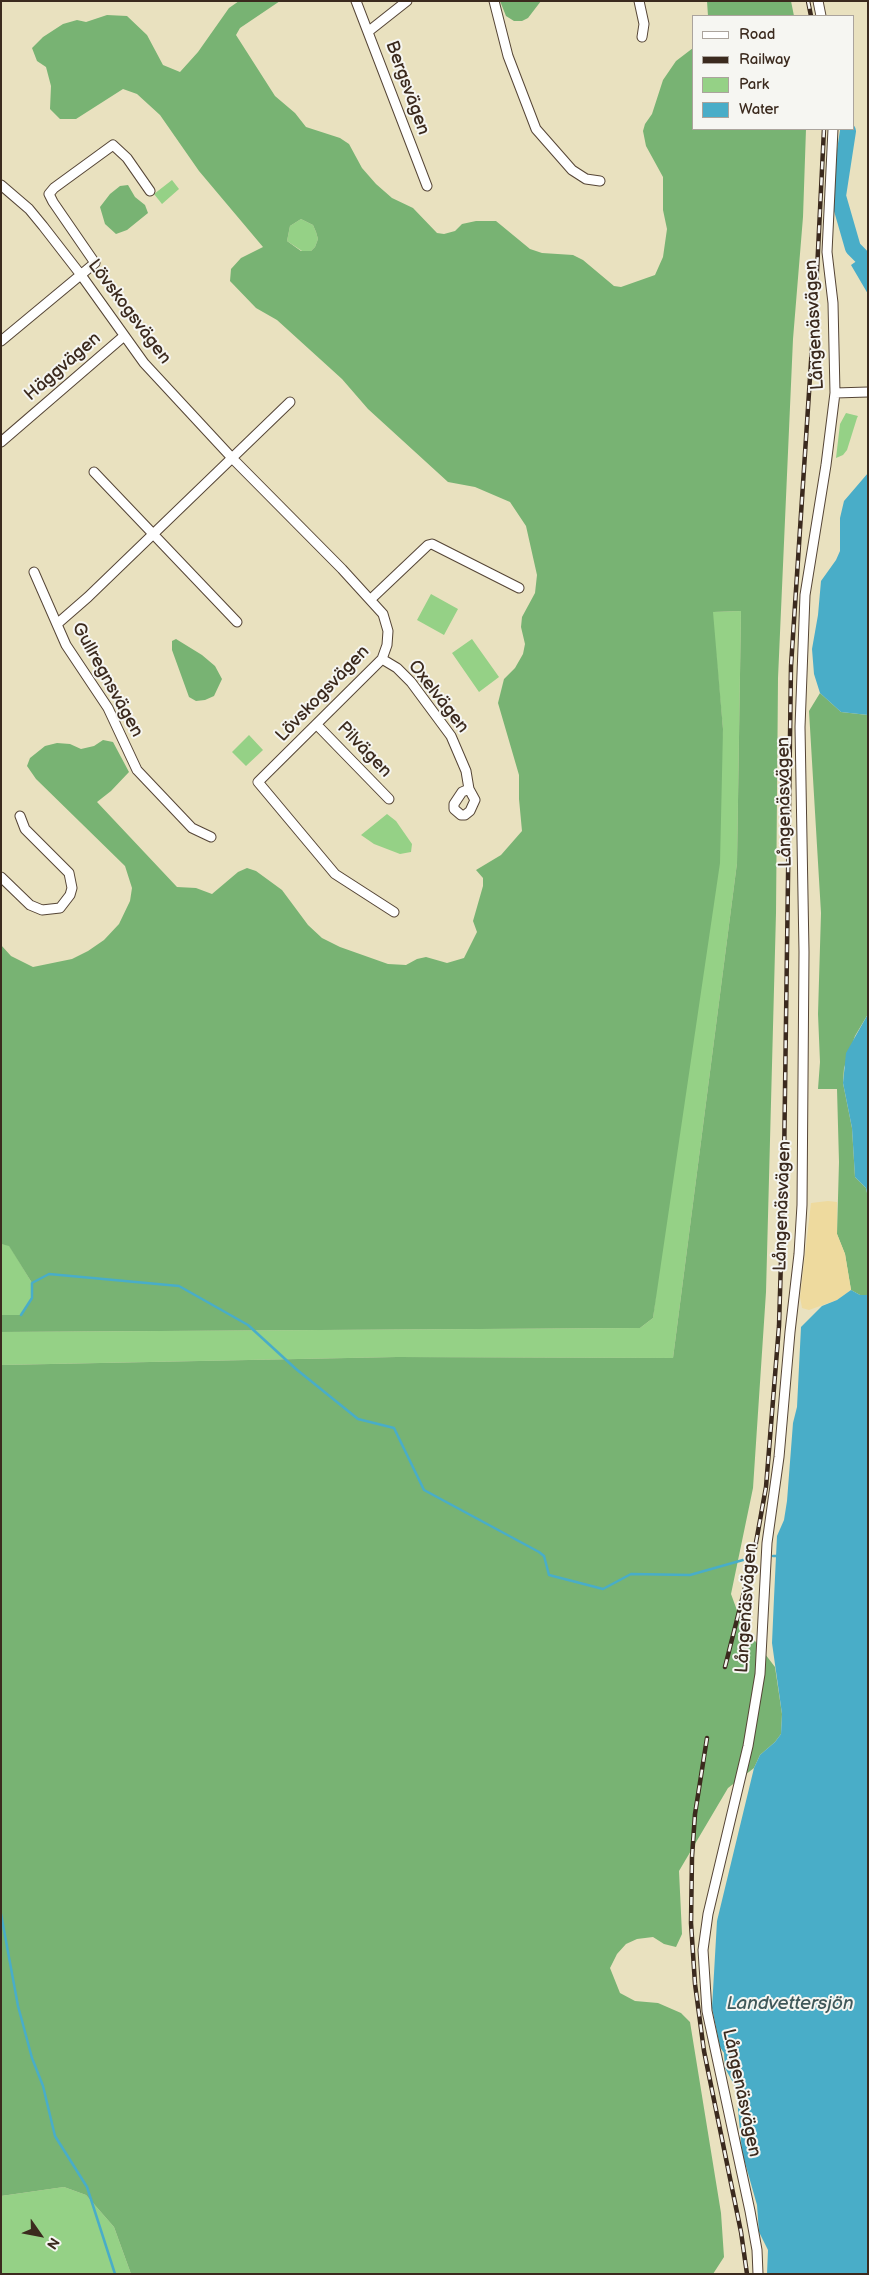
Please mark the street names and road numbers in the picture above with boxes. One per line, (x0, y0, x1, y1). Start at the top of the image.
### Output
street label: Bergsvägen (380, 38, 434, 138)
street label: Lövskogsvägen (83, 255, 175, 369)
street label: Långenäsvägen (801, 259, 829, 391)
street label: Häggvägen (20, 328, 106, 406)
street label: Gullregnsvägen (67, 619, 147, 741)
street label: Lövskogsvägen (272, 641, 374, 747)
street label: Oxelvägen (403, 656, 473, 738)
street label: Pilvägen (332, 718, 396, 782)
street label: Långenäsvägen (773, 737, 797, 867)
street label: Långenäsvägen (770, 1140, 796, 1272)
street label: Långenäsvägen (732, 1542, 762, 1674)
street label: Långenäsvägen (717, 2027, 765, 2159)

